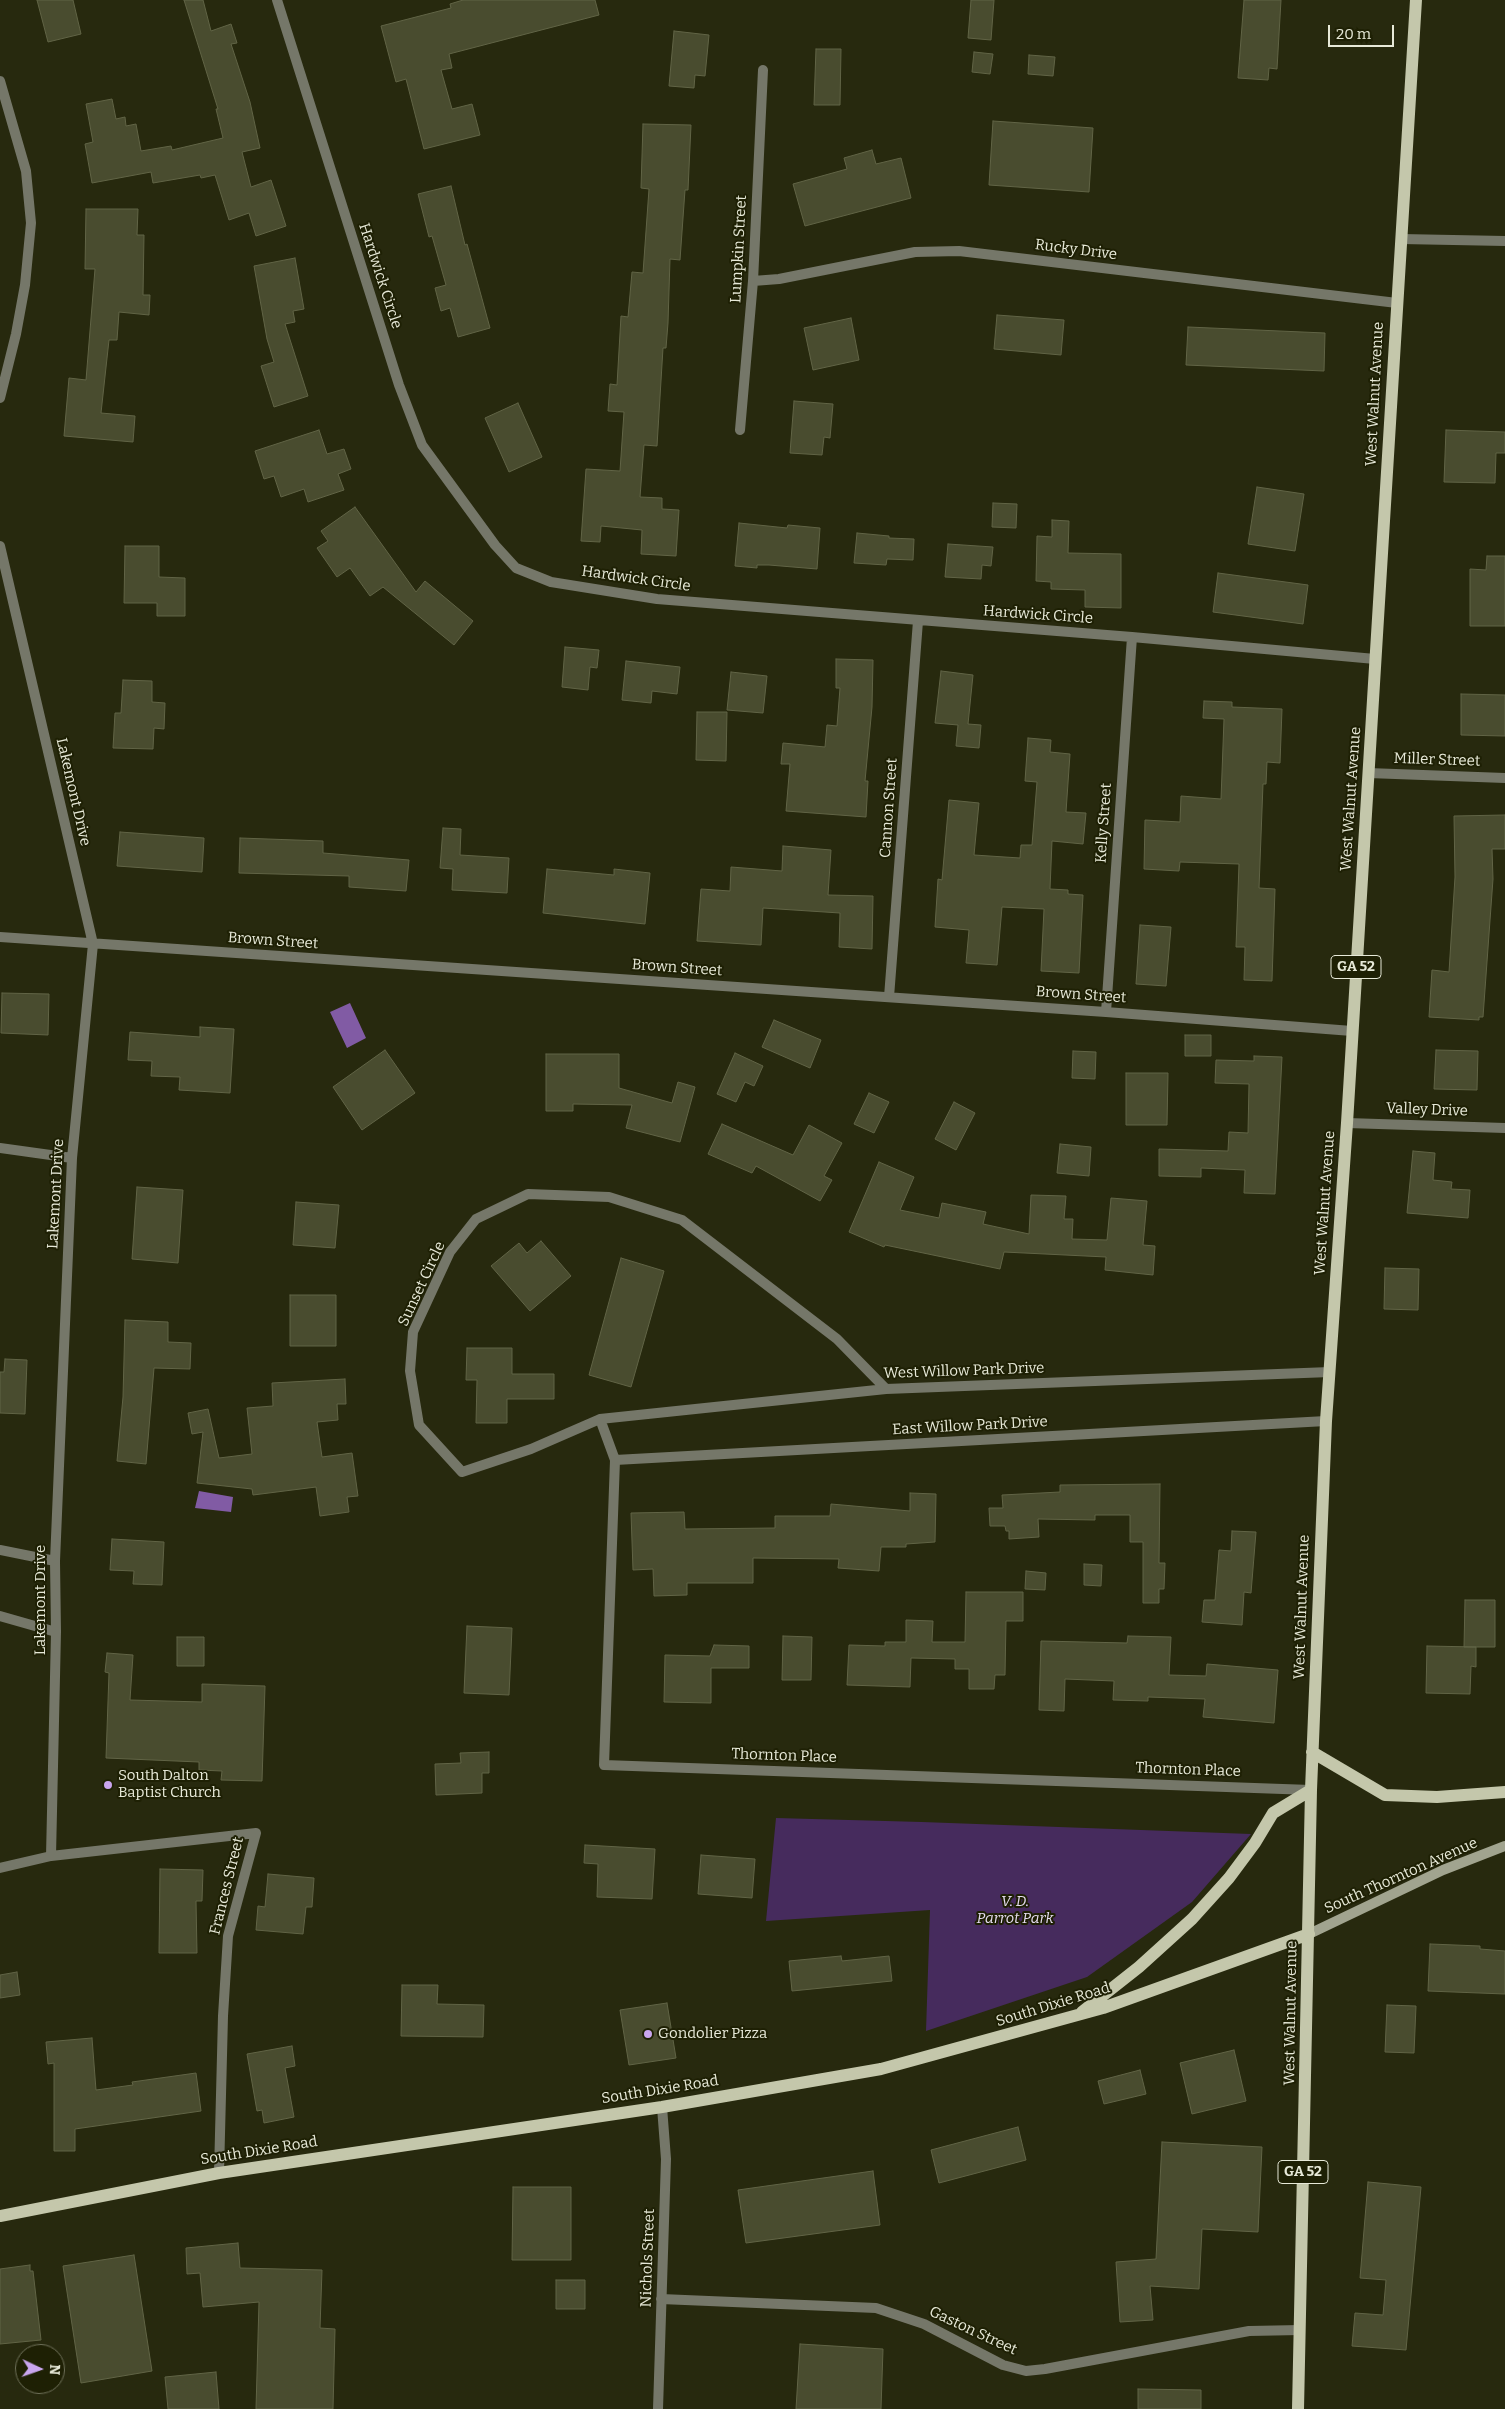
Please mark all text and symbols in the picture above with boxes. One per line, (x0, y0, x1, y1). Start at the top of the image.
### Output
scale bar (1330, 15, 1396, 47)
text: 20 m (1336, 25, 1371, 43)
street label: Lumpkin Street (727, 195, 751, 303)
street label: Hardwick Circle (354, 221, 406, 331)
street label: Rucky Drive (1034, 236, 1118, 264)
street label: West Walnut Avenue (1362, 321, 1388, 467)
street label: Hardwick Circle (580, 562, 692, 596)
street label: Hardwick Circle (982, 602, 1094, 628)
street label: West Walnut Avenue (1337, 726, 1365, 872)
street label: Lakemont Drive (52, 736, 94, 848)
street label: Miller Street (1393, 749, 1481, 771)
street label: Cannon Street (877, 757, 901, 859)
street label: Kelly Street (1092, 783, 1116, 863)
street label: Brown Street (227, 929, 319, 953)
street label: Brown Street (631, 956, 723, 980)
road number: GA 52 (1331, 956, 1381, 979)
street label: Brown Street (1035, 983, 1127, 1007)
street label: Valley Drive (1386, 1100, 1468, 1120)
street label: West Walnut Avenue (1311, 1130, 1339, 1276)
street label: Lakemont Drive (44, 1138, 68, 1250)
street label: Sunset Circle (395, 1239, 449, 1329)
street label: West Willow Park Drive (883, 1359, 1045, 1383)
street label: East Willow Park Drive (892, 1413, 1048, 1439)
street label: West Walnut Avenue (1290, 1534, 1314, 1680)
street label: Lakemont Drive (32, 1545, 50, 1655)
street label: Thornton Place (731, 1745, 837, 1767)
street label: Thornton Place (1135, 1759, 1241, 1781)
place label: South Dalton Baptist Church (118, 1767, 221, 1802)
marker: South Dalton Baptist Church (102, 1779, 114, 1791)
street label: South Thornton Avenue (1322, 1834, 1480, 1918)
street label: Frances Street (206, 1835, 248, 1937)
park label: V. D. Parrot Park (976, 1893, 1054, 1928)
street label: West Walnut Avenue (1281, 1941, 1301, 2085)
street label: South Dixie Road (994, 1979, 1112, 2031)
place label: Gondolier Pizza (658, 2025, 767, 2043)
marker: Gondolier Pizza (642, 2028, 654, 2040)
street label: South Dixie Road (600, 2072, 720, 2108)
street label: South Dixie Road (199, 2133, 319, 2169)
road number: GA 52 (1278, 2160, 1328, 2184)
street label: Nichols Street (637, 2208, 659, 2308)
street label: Gaston Street (926, 2303, 1020, 2359)
north arrow (15, 2344, 65, 2394)
text: N (46, 2364, 63, 2376)

